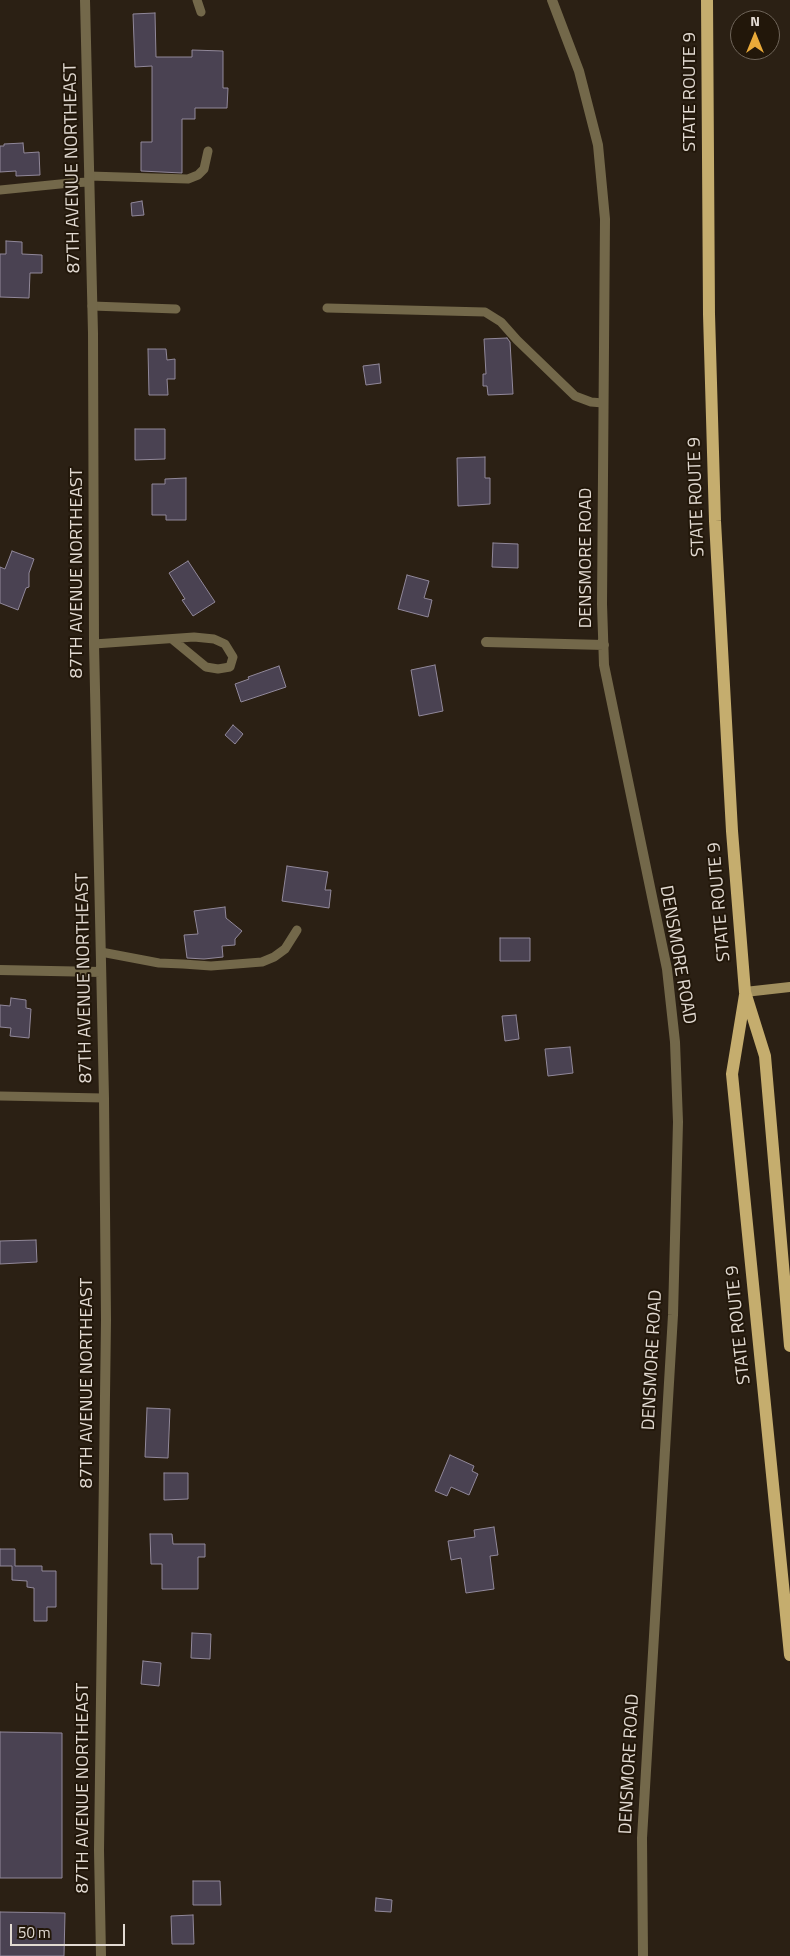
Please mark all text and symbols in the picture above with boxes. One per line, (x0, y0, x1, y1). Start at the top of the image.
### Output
north arrow (730, 10, 780, 60)
text: N (750, 10, 760, 31)
street label: STATE ROUTE 9 (680, 32, 702, 152)
street label: 87TH AVENUE NORTHEAST (60, 63, 86, 273)
street label: STATE ROUTE 9 (684, 437, 710, 557)
street label: 87TH AVENUE NORTHEAST (67, 468, 89, 678)
street label: DENSMORE ROAD (576, 488, 598, 628)
street label: STATE ROUTE 9 (704, 841, 736, 963)
street label: 87TH AVENUE NORTHEAST (72, 873, 98, 1083)
street label: DENSMORE ROAD (654, 884, 700, 1026)
street label: STATE ROUTE 9 (722, 1264, 756, 1386)
street label: 87TH AVENUE NORTHEAST (77, 1278, 99, 1488)
street label: DENSMORE ROAD (639, 1289, 667, 1431)
street label: 87TH AVENUE NORTHEAST (73, 1683, 95, 1893)
street label: DENSMORE ROAD (616, 1693, 644, 1835)
scale bar (12, 1914, 128, 1946)
text: 50 m (18, 1921, 51, 1944)

